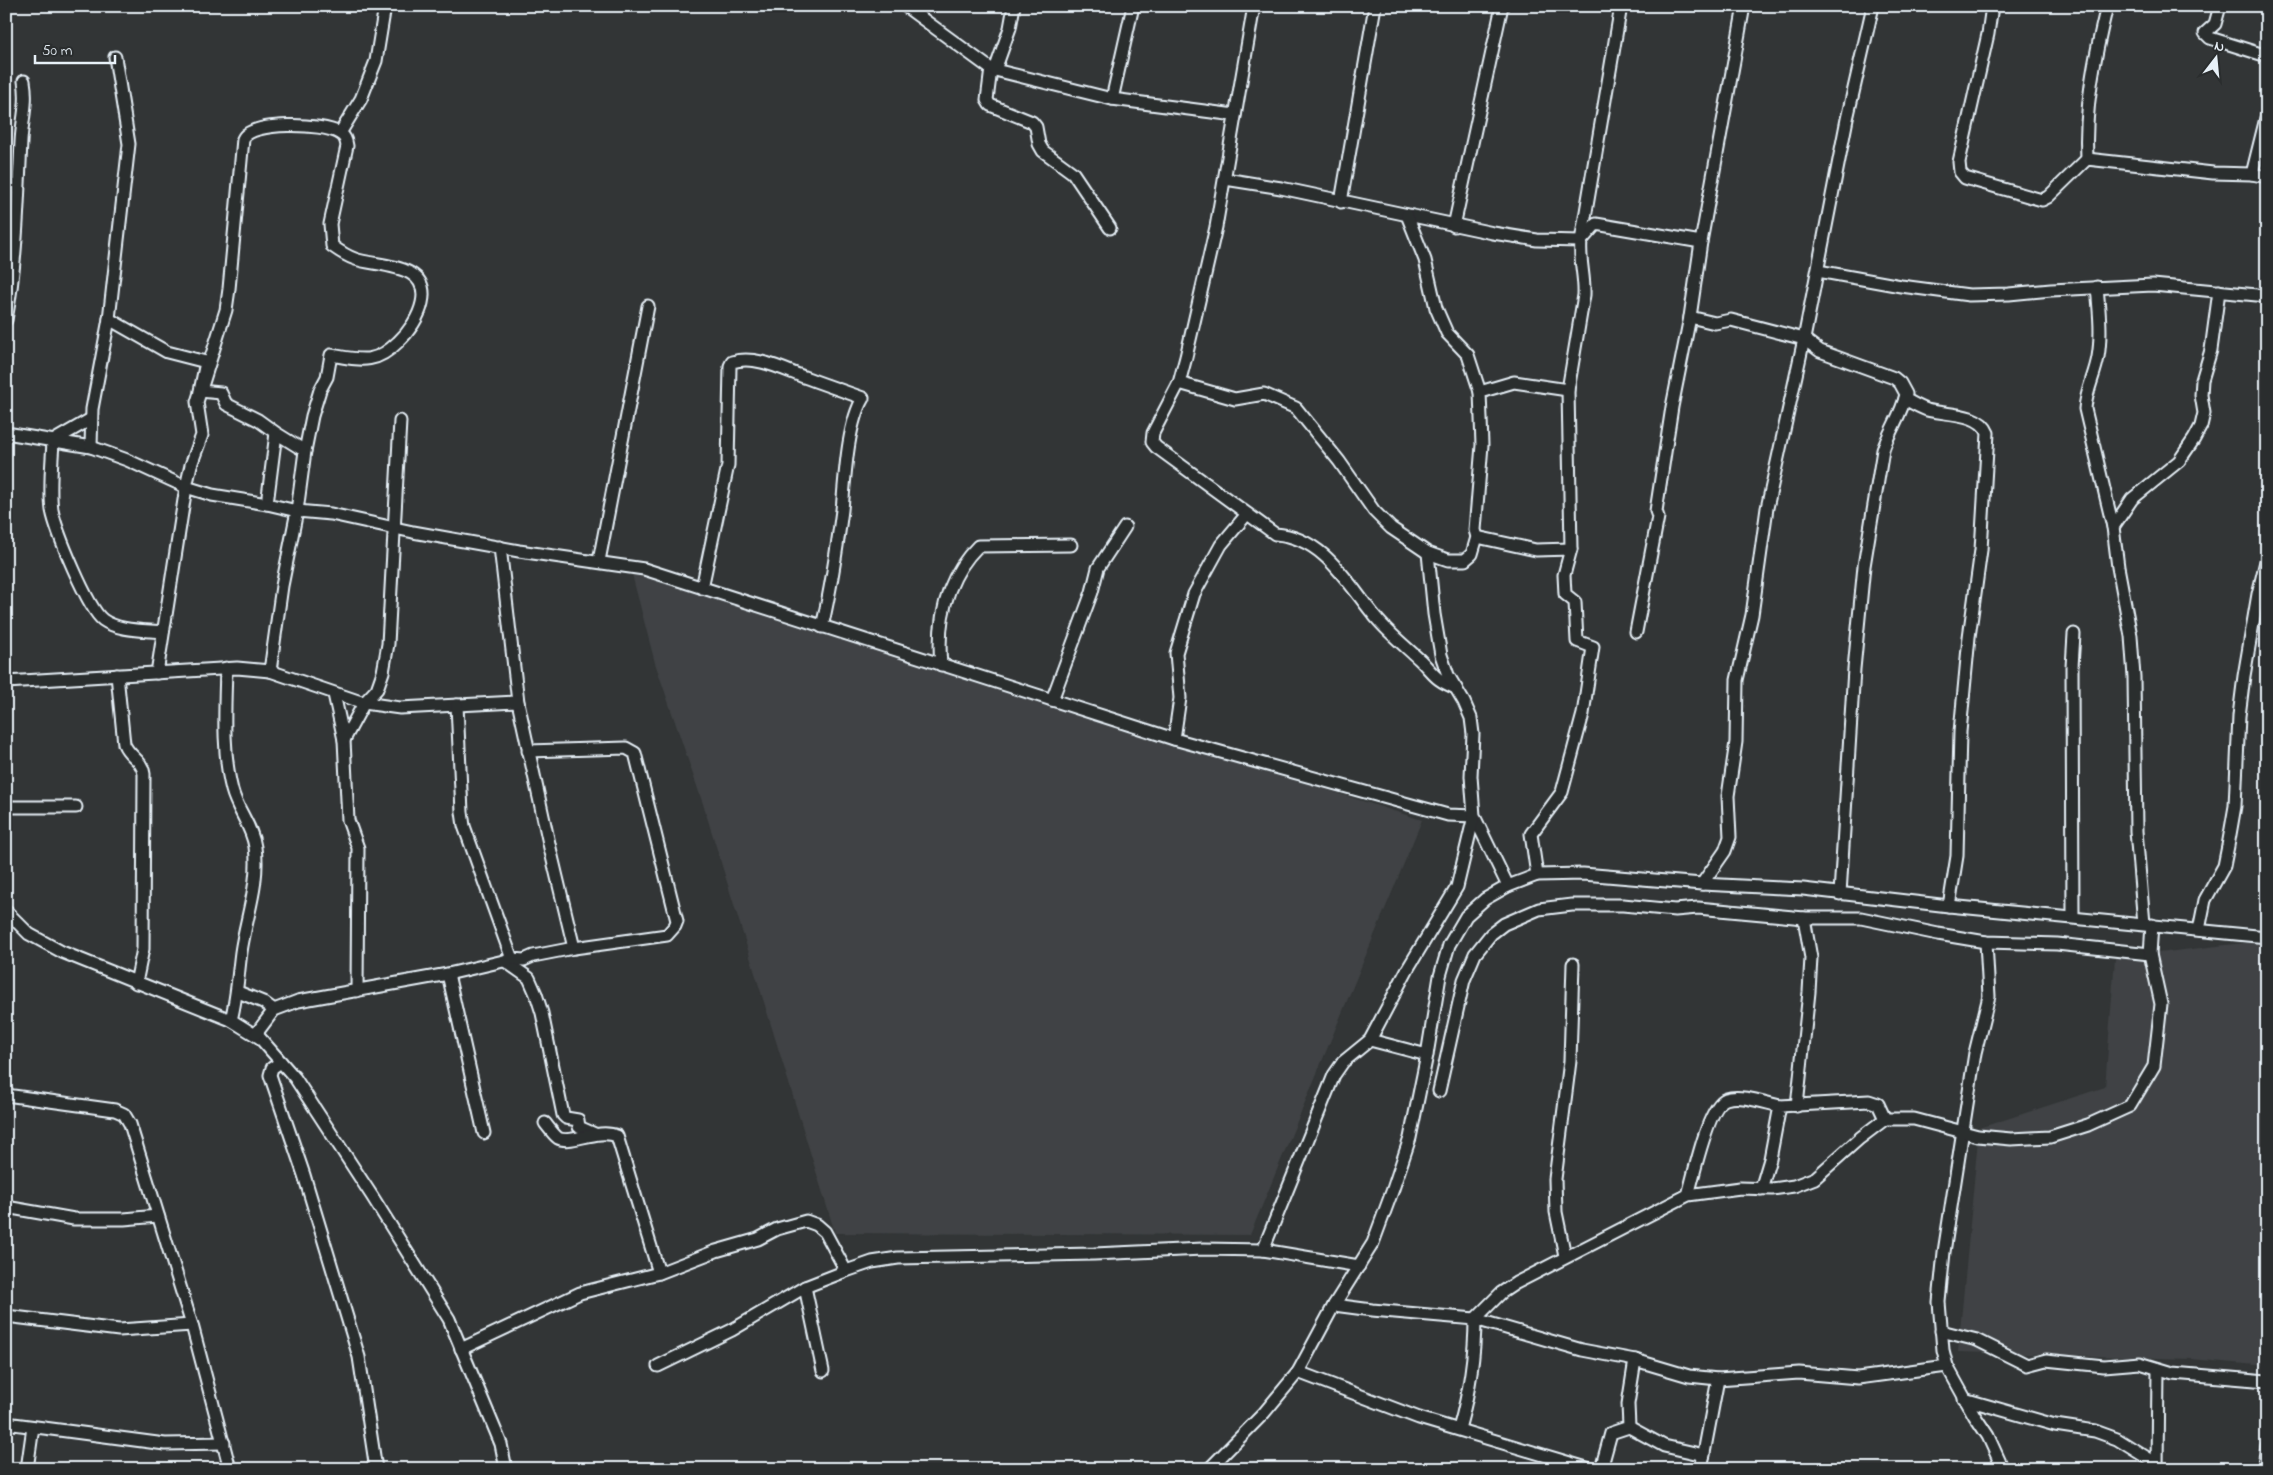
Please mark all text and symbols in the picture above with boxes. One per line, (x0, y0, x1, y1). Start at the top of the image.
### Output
scale bar (35, 32, 115, 64)
north arrow (2190, 32, 2240, 82)
text: N (2212, 36, 2227, 58)
text: 50 m (42, 40, 73, 62)

